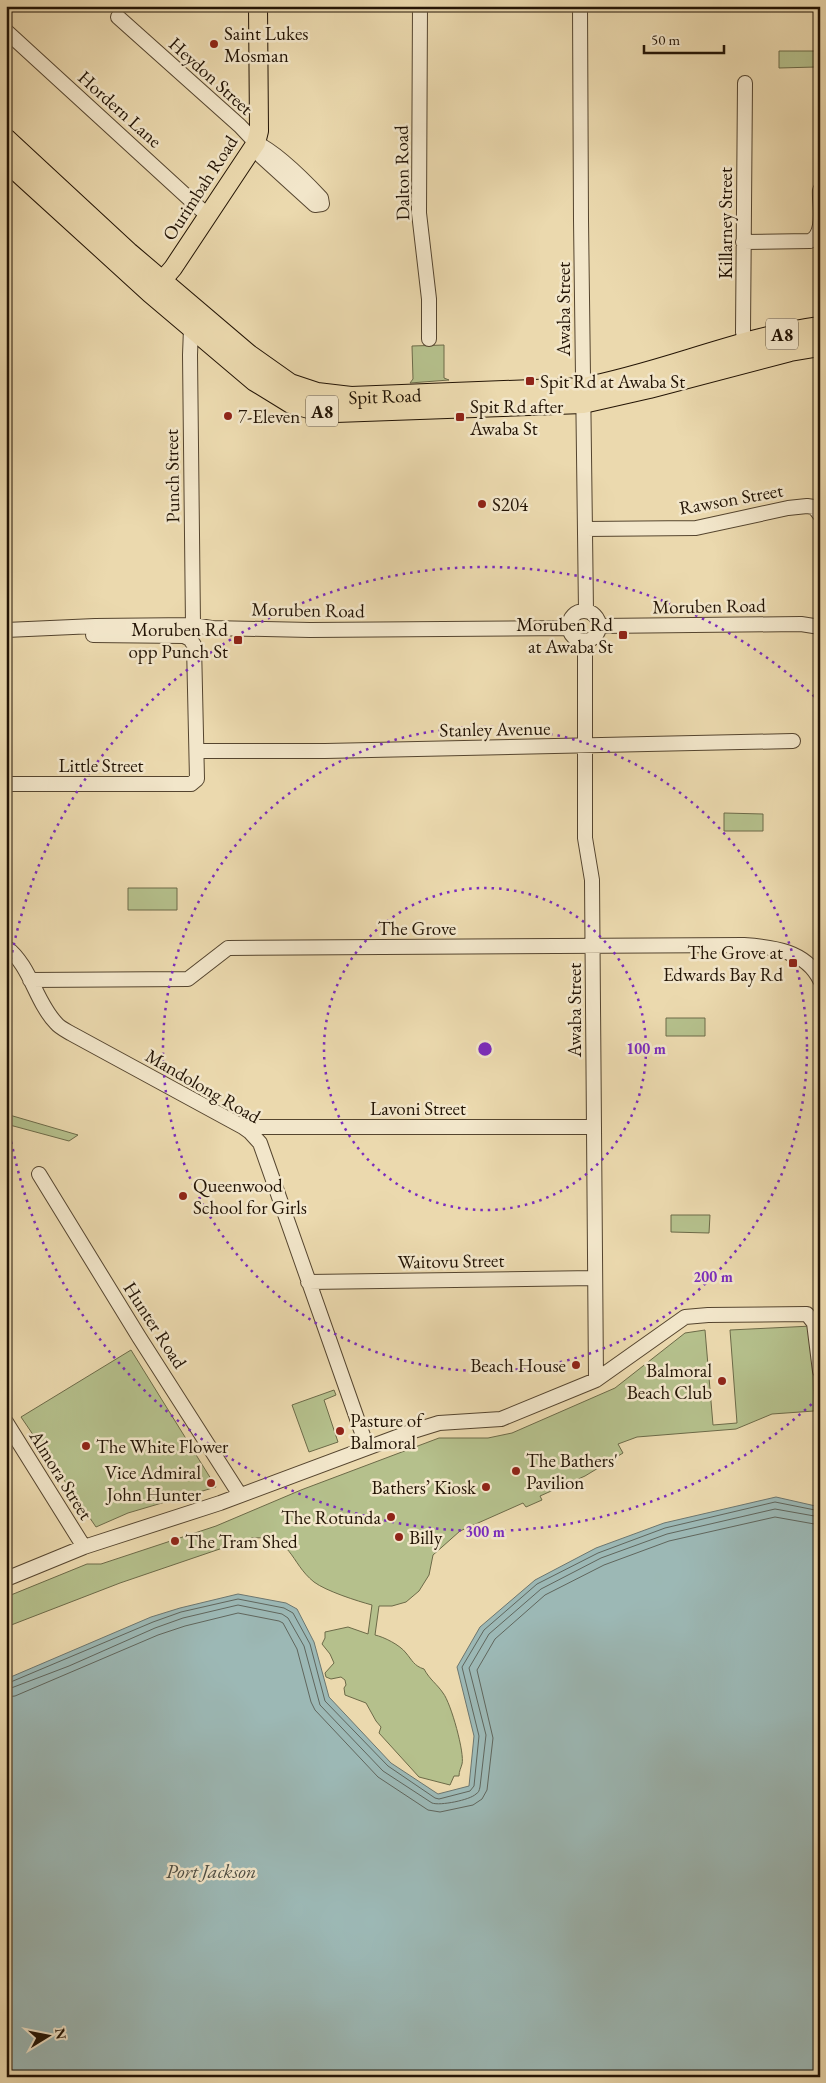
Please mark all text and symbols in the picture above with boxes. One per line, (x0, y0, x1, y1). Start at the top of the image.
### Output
place label: Saint Lukes Mosman (224, 21, 308, 68)
scale bar (644, 22, 724, 54)
text: 50 m (651, 30, 680, 49)
street label: Heydon Street (164, 31, 258, 121)
marker: Saint Lukes Mosman (208, 38, 220, 50)
street label: Hordern Lane (73, 65, 167, 153)
street label: Dalton Road (389, 125, 415, 221)
street label: Ourimbah Road (157, 130, 244, 245)
street label: Killarney Street (713, 167, 738, 279)
street label: Awaba Street (551, 262, 576, 357)
road number: A8 (766, 318, 798, 349)
place label: Spit Rd at Awaba St (540, 369, 685, 394)
marker: Spit Rd at Awaba St (524, 375, 536, 387)
street label: Spit Road (348, 382, 422, 410)
place label: Spit Rd after Awaba St (469, 394, 564, 441)
road number: A8 (306, 396, 338, 426)
place label: 7-Eleven (238, 404, 300, 429)
marker: 7-Eleven (222, 410, 234, 422)
marker: Spit Rd after Awaba St (454, 411, 466, 423)
street label: Punch Street (159, 429, 185, 523)
street label: Rawson Street (677, 478, 785, 520)
place label: S204 (492, 492, 529, 517)
marker: S204 (476, 498, 488, 510)
street label: Moruben Road (652, 593, 766, 619)
street label: Moruben Road (251, 597, 365, 623)
place label: Moruben Rd at Awaba St (516, 612, 613, 659)
place label: Moruben Rd opp Punch St (128, 617, 228, 664)
marker: Moruben Rd at Awaba St (617, 629, 629, 641)
marker: Moruben Rd opp Punch St (232, 634, 244, 646)
street label: Stanley Avenue (439, 716, 551, 742)
street label: Little Street (58, 753, 144, 778)
street label: The Grove (378, 916, 456, 941)
place label: The Grove at Edwards Bay Rd (663, 940, 783, 987)
marker: The Grove at Edwards Bay Rd (787, 957, 799, 969)
street label: Awaba Street (562, 963, 587, 1058)
text: 100 m (626, 1039, 666, 1058)
centre of rings (476, 1040, 494, 1058)
street label: Mandolong Road (141, 1043, 265, 1129)
street label: Lavoni Street (370, 1096, 466, 1121)
place label: Queenwood School for Girls (193, 1173, 307, 1220)
marker: Queenwood School for Girls (177, 1190, 189, 1202)
street label: Waitovu Street (397, 1248, 505, 1274)
text: 200 m (693, 1267, 733, 1286)
street label: Hunter Road (118, 1277, 193, 1374)
place label: Beach House (470, 1353, 566, 1378)
place label: Balmoral Beach Club (627, 1358, 712, 1405)
marker: Beach House (570, 1359, 582, 1371)
marker: Balmoral Beach Club (716, 1375, 728, 1387)
place label: Pasture of Balmoral (350, 1408, 424, 1455)
street label: Almora Street (23, 1425, 98, 1525)
marker: Pasture of Balmoral (334, 1425, 346, 1437)
place label: The White Flower (96, 1434, 229, 1459)
marker: The White Flower (80, 1440, 92, 1452)
place label: The Bathers' Pavilion (526, 1448, 618, 1495)
place label: Vice Admiral John Hunter (105, 1460, 202, 1507)
marker: The Bathers' Pavilion (510, 1465, 522, 1477)
place label: Bathers’ Kiosk (371, 1475, 477, 1500)
marker: Vice Admiral John Hunter (205, 1477, 217, 1489)
marker: Bathers’ Kiosk (480, 1481, 492, 1493)
place label: The Rotunda (281, 1505, 381, 1530)
marker: The Rotunda (385, 1511, 397, 1523)
text: 300 m (465, 1522, 505, 1541)
place label: Billy (409, 1525, 443, 1550)
place label: The Tram Shed (185, 1529, 298, 1554)
marker: Billy (393, 1531, 405, 1543)
marker: The Tram Shed (169, 1535, 181, 1547)
water label: Port Jackson (166, 1858, 256, 1884)
north arrow (22, 2010, 72, 2060)
text: N (51, 2027, 71, 2042)

